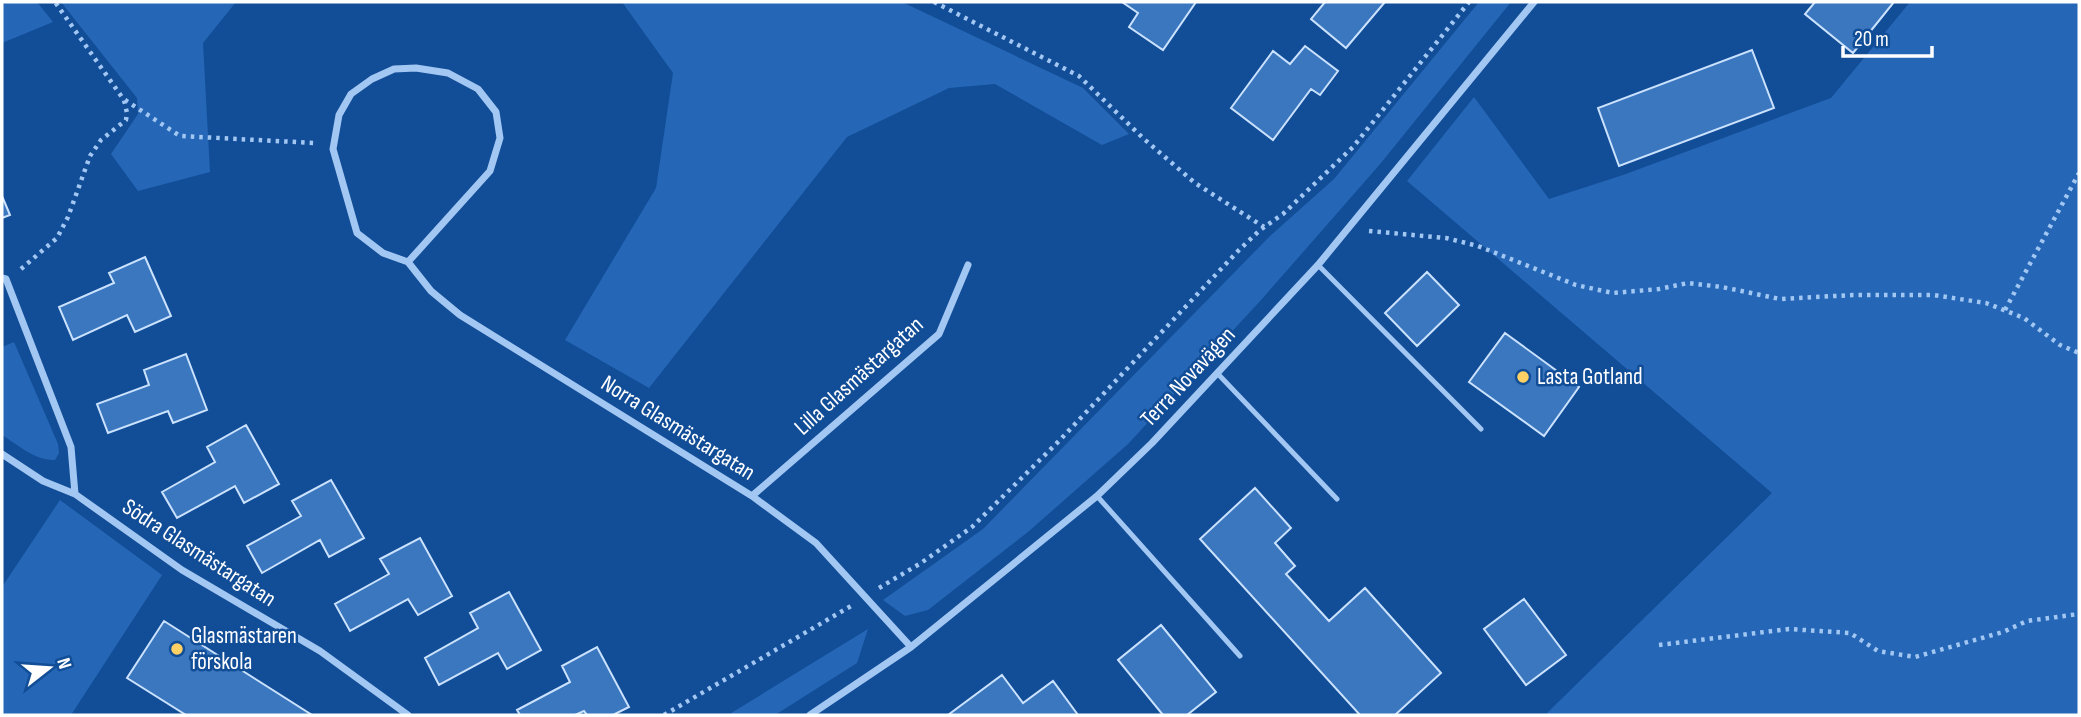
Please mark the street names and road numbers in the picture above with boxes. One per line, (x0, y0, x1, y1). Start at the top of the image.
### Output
street label: Lilla Glasmästargatan (789, 311, 929, 441)
street label: Terra Novavägen (1135, 321, 1241, 433)
street label: Norra Glasmästargatan (596, 369, 760, 487)
street label: Södra Glasmästargatan (117, 493, 281, 613)

